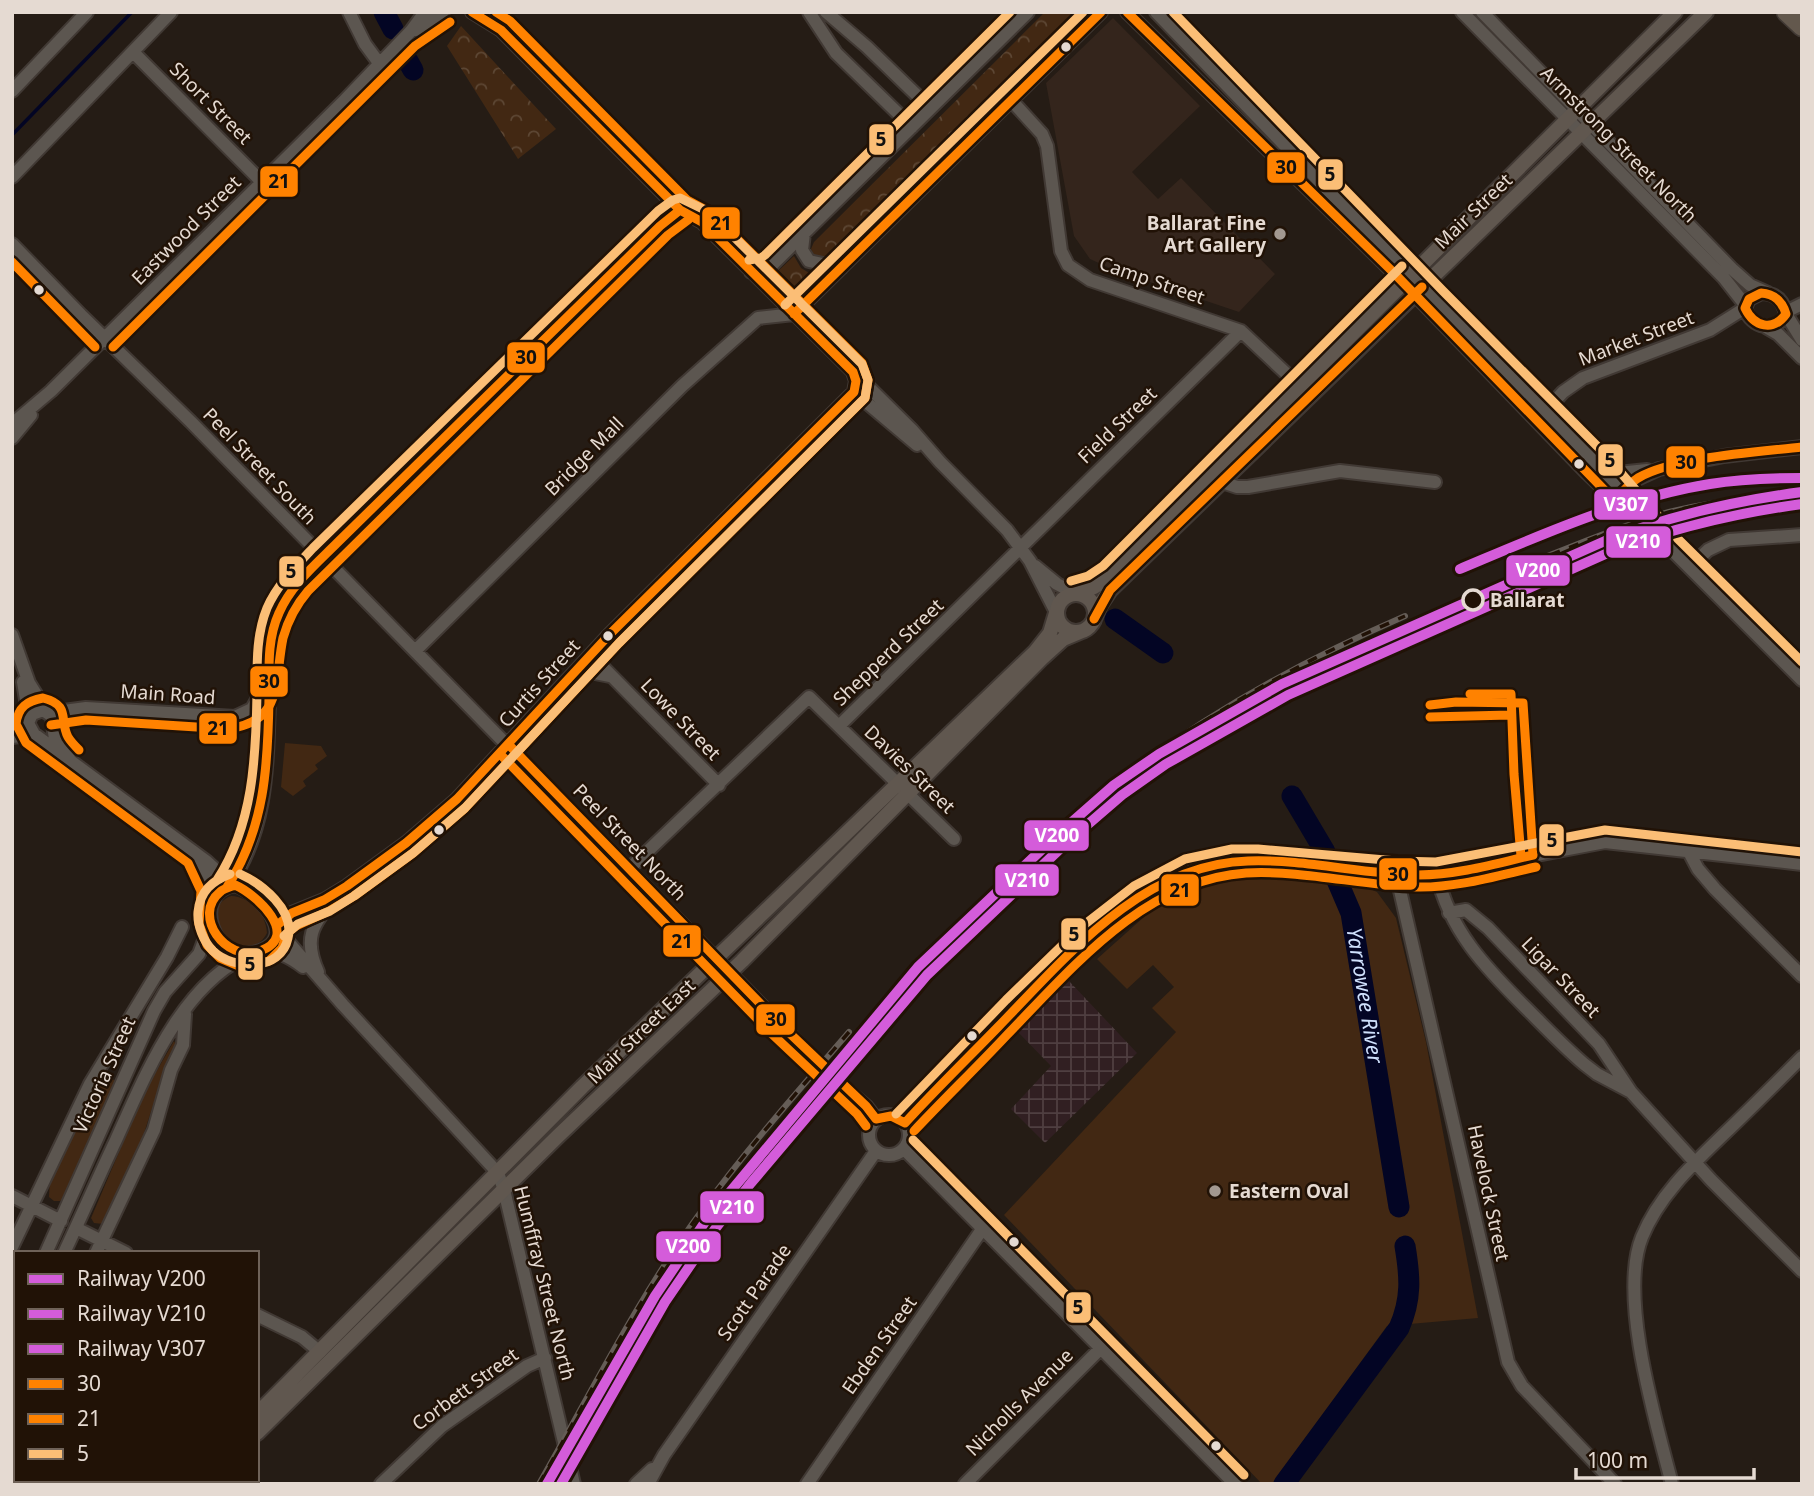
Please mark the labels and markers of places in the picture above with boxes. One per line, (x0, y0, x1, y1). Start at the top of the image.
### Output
unlabelled marker (1059, 40, 1073, 54)
place label: Ballarat Fine Art Gallery (1147, 210, 1266, 258)
marker: Ballarat Fine Art Gallery (1272, 226, 1288, 242)
unlabelled marker (32, 283, 46, 297)
unlabelled marker (1572, 457, 1586, 471)
place label: Ballarat (1490, 587, 1564, 613)
marker: Ballarat (1462, 589, 1484, 611)
unlabelled marker (601, 629, 615, 643)
unlabelled marker (432, 823, 446, 837)
unlabelled marker (965, 1029, 979, 1043)
place label: Eastern Oval (1229, 1178, 1349, 1204)
marker: Eastern Oval (1207, 1183, 1223, 1199)
unlabelled marker (1007, 1235, 1021, 1249)
unlabelled marker (1209, 1439, 1223, 1453)

